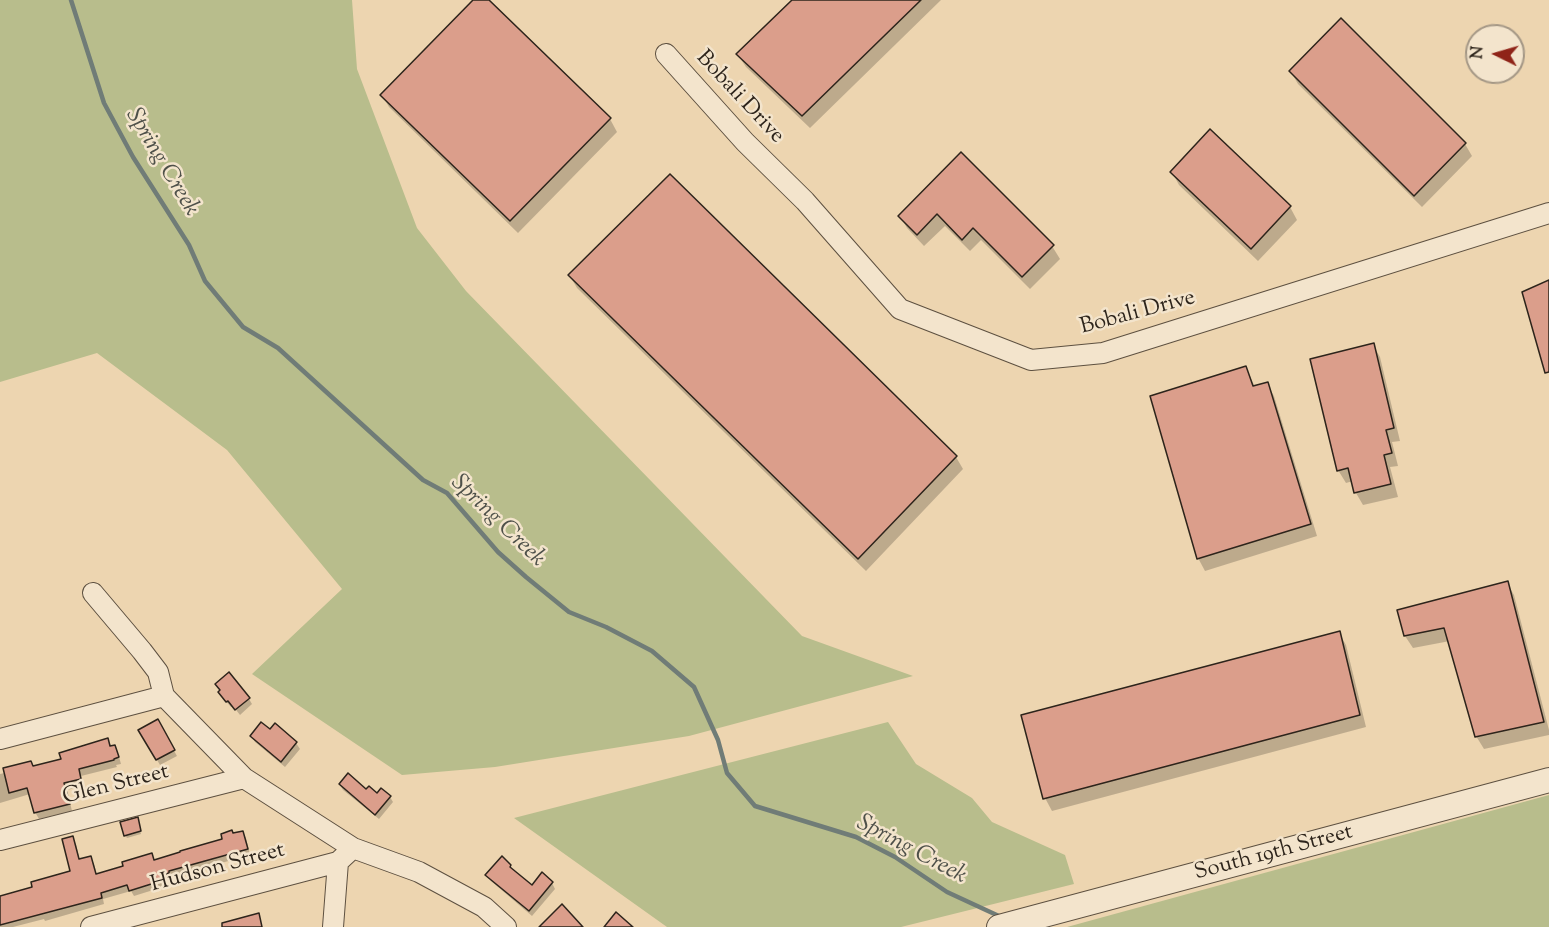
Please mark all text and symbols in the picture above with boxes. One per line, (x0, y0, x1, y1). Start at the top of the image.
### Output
north arrow (1465, 24, 1525, 84)
text: N (1467, 45, 1491, 60)
street label: Bobali Drive (689, 46, 789, 150)
water label: Spring Creek (118, 104, 204, 222)
street label: Bobali Drive (1078, 286, 1198, 342)
water label: Spring Creek (444, 470, 550, 574)
street label: Glen Street (60, 760, 172, 812)
water label: Spring Creek (851, 810, 971, 892)
street label: South 19th Street (1192, 820, 1356, 888)
street label: Hudson Street (148, 838, 288, 900)

